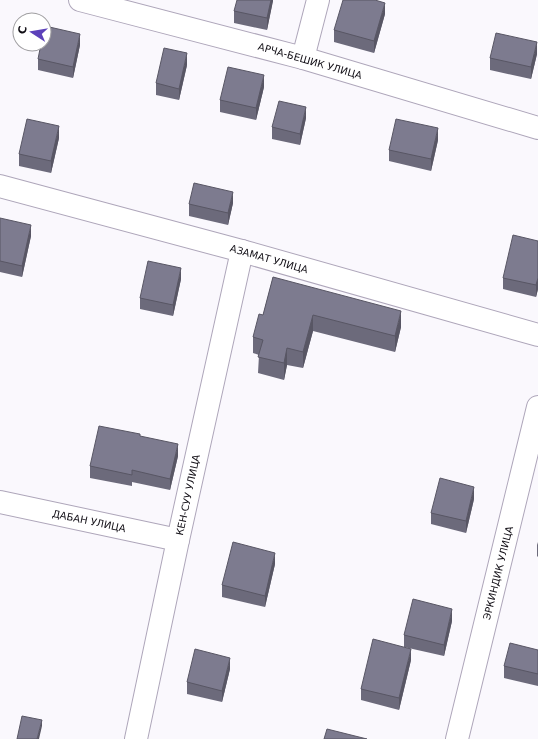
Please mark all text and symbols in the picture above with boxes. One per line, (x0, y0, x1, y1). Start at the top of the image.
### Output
north arrow (12, 12, 52, 52)
text: С (16, 25, 30, 35)
street label: АРЧА-БЕШИК УЛИЦА (257, 41, 363, 81)
street label: АЗАМАТ УЛИЦА (229, 243, 309, 275)
street label: КЕН-СУУ УЛИЦА (174, 453, 202, 537)
street label: ДАБАН УЛИЦА (51, 508, 127, 534)
street label: ЭРКИНДИК УЛИЦА (481, 525, 515, 621)

